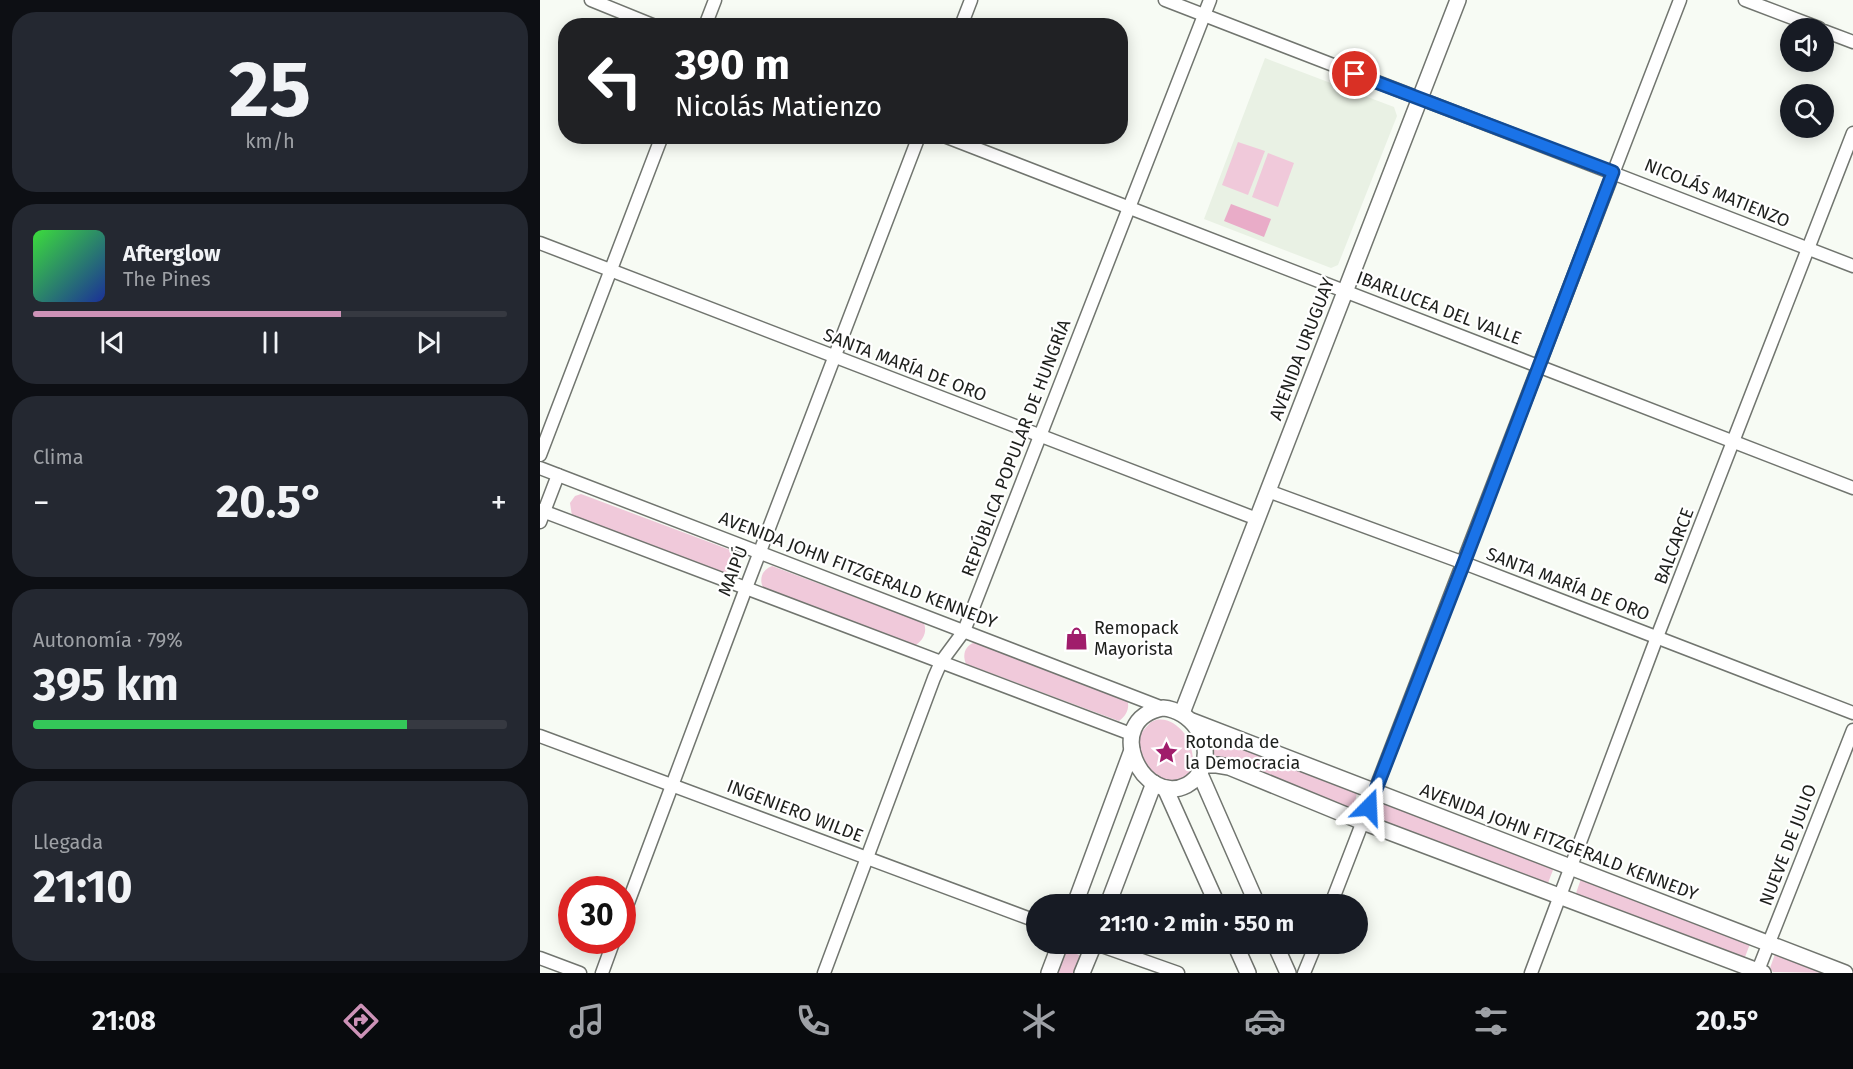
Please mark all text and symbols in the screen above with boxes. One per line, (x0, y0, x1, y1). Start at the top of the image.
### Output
map controls (1780, 18, 1834, 138)
button: sound (1780, 18, 1834, 72)
text: 390 m (675, 40, 790, 90)
icon: left (576, 42, 654, 120)
text: 25 (229, 43, 311, 137)
pin (1329, 48, 1380, 99)
icon: arrive (1338, 57, 1371, 90)
button: search (1780, 84, 1834, 138)
text: Nicolás Matienzo (675, 91, 882, 123)
text: km/h (245, 129, 295, 153)
street label: NICOLÁS MATIENZO (1641, 153, 1793, 232)
text: Afterglow (123, 240, 220, 267)
street label: IBARLUCEA DEL VALLE (1353, 266, 1525, 350)
text: The Pines (123, 267, 210, 291)
street label: AVENIDA URUGUAY (1265, 275, 1339, 423)
street label: REPÚBLICA POPULAR DE HUNGRÍA (956, 315, 1076, 580)
street label: SANTA MARÍA DE ORO (820, 323, 990, 406)
icon: previous (96, 326, 129, 359)
icon: pause (254, 326, 287, 359)
icon: next (412, 326, 445, 359)
text: Clima (33, 445, 84, 469)
text: 20.5° (216, 475, 324, 529)
text: − (33, 483, 50, 523)
text: + (491, 483, 507, 523)
street label: BALCARCE (1649, 505, 1699, 587)
street label: AVENIDA JOHN FITZGERALD KENNEDY (716, 507, 1000, 633)
street label: MAIPÚ (712, 542, 753, 599)
street label: SANTA MARÍA DE ORO (1483, 542, 1653, 625)
place label: Remopack Mayorista (1094, 617, 1179, 660)
shop icon: Remopack Mayorista (1063, 625, 1089, 651)
text: Autonomía · 79% (33, 628, 183, 652)
text: 395 km (33, 658, 179, 712)
place label: Rotonda de la Democracia (1185, 731, 1300, 774)
place icon: Rotonda de la Democracia (1154, 739, 1180, 765)
street label: INGENIERO WILDE (724, 775, 866, 847)
position arrow (1337, 775, 1401, 839)
street label: AVENIDA JOHN FITZGERALD KENNEDY (1417, 779, 1701, 905)
street label: NUEVE DE JULIO (1755, 781, 1821, 909)
text: Llegada (33, 830, 103, 854)
text: 21:10 (33, 860, 133, 914)
speed limit sign: 30 (558, 876, 636, 954)
text: 21:10 · 2 min · 550 m (1100, 910, 1294, 937)
icon: directions (340, 1000, 382, 1042)
icon: music (566, 1000, 608, 1042)
icon: phone (792, 1000, 834, 1042)
icon: climate (1018, 1000, 1060, 1042)
icon: car (1244, 1000, 1286, 1042)
icon: filters (1470, 1000, 1512, 1042)
text: 21:08 (92, 1005, 156, 1037)
text: 20.5° (1696, 1005, 1761, 1037)

